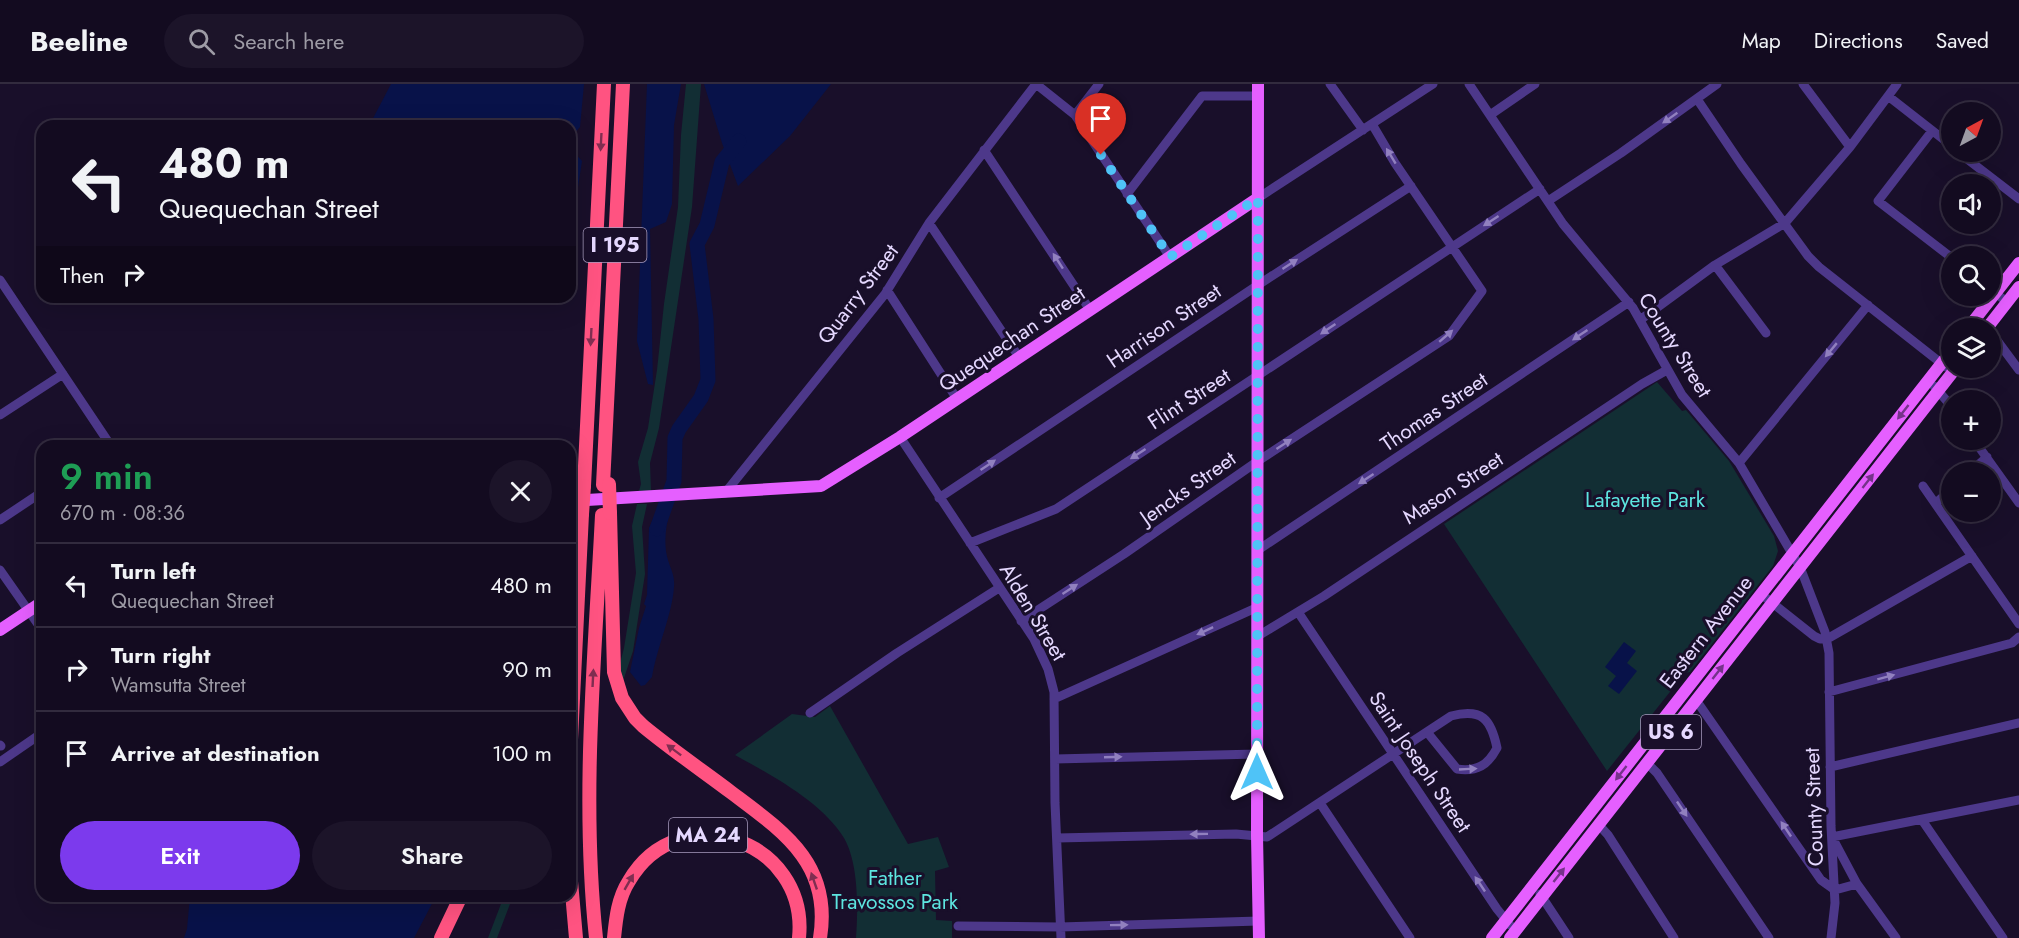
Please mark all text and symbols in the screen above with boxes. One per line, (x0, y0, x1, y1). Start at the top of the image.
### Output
search box (164, 14, 584, 68)
text: Beeline (30, 21, 128, 62)
icon: search (185, 25, 218, 58)
text: Search here (233, 25, 344, 57)
text: Map (1742, 26, 1781, 56)
text: Directions (1814, 26, 1903, 56)
text: Saved (1936, 26, 1989, 56)
pin (1075, 93, 1126, 155)
icon: arrive (1084, 102, 1117, 135)
north arrow (1941, 102, 2001, 162)
map controls (1941, 102, 2001, 522)
one-way arrow (1662, 112, 1678, 124)
text: 480 m (159, 133, 290, 194)
one-way arrow (596, 133, 606, 152)
icon: left (60, 144, 138, 222)
one-way arrow (1385, 148, 1396, 164)
button: sound (1941, 174, 2001, 234)
text: Quequechan Street (159, 189, 379, 228)
one-way arrow (1483, 215, 1499, 226)
road number: I 195 (584, 228, 646, 262)
street label: Quarry Street (810, 238, 906, 350)
button: search (1941, 246, 2001, 306)
one-way arrow (1052, 254, 1064, 270)
icon: right (117, 258, 150, 291)
text: Then (60, 259, 105, 291)
one-way arrow (1282, 259, 1298, 270)
street label: Harrison Street (1101, 277, 1227, 375)
street label: Quequechan Street (933, 279, 1091, 399)
street label: County Street (1631, 287, 1719, 403)
button: layers (1941, 318, 2001, 378)
one-way arrow (1321, 323, 1337, 335)
one-way arrow (587, 328, 596, 347)
one-way arrow (1572, 329, 1588, 340)
one-way arrow (1438, 330, 1453, 343)
one-way arrow (1824, 342, 1837, 358)
street label: Flint Street (1142, 361, 1236, 437)
street label: Thomas Street (1374, 365, 1494, 459)
button: + (1941, 390, 2001, 450)
one-way arrow (1897, 405, 1909, 420)
one-way arrow (1276, 439, 1292, 450)
street label: Jencks Street (1131, 444, 1242, 534)
street label: Mason Street (1397, 444, 1509, 532)
one-way arrow (1130, 448, 1147, 459)
text: 9 min (60, 450, 153, 502)
one-way arrow (979, 459, 995, 471)
button: close (489, 460, 552, 523)
button: − (1941, 462, 2001, 522)
one-way arrow (1357, 473, 1374, 484)
one-way arrow (1862, 473, 1874, 488)
park label: Lafayette Park (1585, 485, 1706, 515)
text: 670 m · 08:36 (60, 499, 185, 528)
text: Turn left (111, 555, 196, 587)
street label: Alden Street (992, 558, 1074, 666)
icon: left (60, 569, 93, 602)
text: 480 m (490, 569, 552, 601)
street label: Eastern Avenue (1652, 569, 1760, 695)
one-way arrow (1062, 583, 1078, 595)
text: Quequechan Street (111, 587, 274, 616)
one-way arrow (1196, 626, 1213, 635)
text: Turn right (111, 639, 211, 671)
icon: right (60, 653, 93, 686)
text: 90 m (502, 653, 552, 685)
one-way arrow (1712, 664, 1724, 680)
one-way arrow (589, 669, 598, 688)
text: Wamsutta Street (111, 671, 246, 700)
one-way arrow (1877, 672, 1895, 681)
street label: Saint Joseph Street (1362, 685, 1478, 839)
road number: US 6 (1641, 715, 1701, 749)
icon: arrive (60, 737, 93, 770)
text: Arrive at destination (111, 737, 320, 769)
text: 100 m (492, 737, 552, 769)
position arrow (1225, 740, 1289, 804)
one-way arrow (666, 744, 682, 756)
street label: County Street (1797, 747, 1831, 867)
one-way arrow (1103, 752, 1122, 762)
one-way arrow (1458, 764, 1477, 773)
one-way arrow (1616, 765, 1628, 780)
one-way arrow (1676, 801, 1688, 817)
road number: MA 24 (669, 818, 747, 852)
button: Exit (60, 821, 300, 890)
button: Share (312, 821, 552, 890)
one-way arrow (1780, 821, 1792, 837)
one-way arrow (1189, 830, 1208, 839)
park label: Father Travossos Park (832, 863, 959, 917)
one-way arrow (1553, 868, 1565, 883)
one-way arrow (809, 871, 819, 889)
one-way arrow (624, 873, 634, 890)
one-way arrow (1475, 876, 1486, 893)
one-way arrow (1109, 920, 1128, 930)

